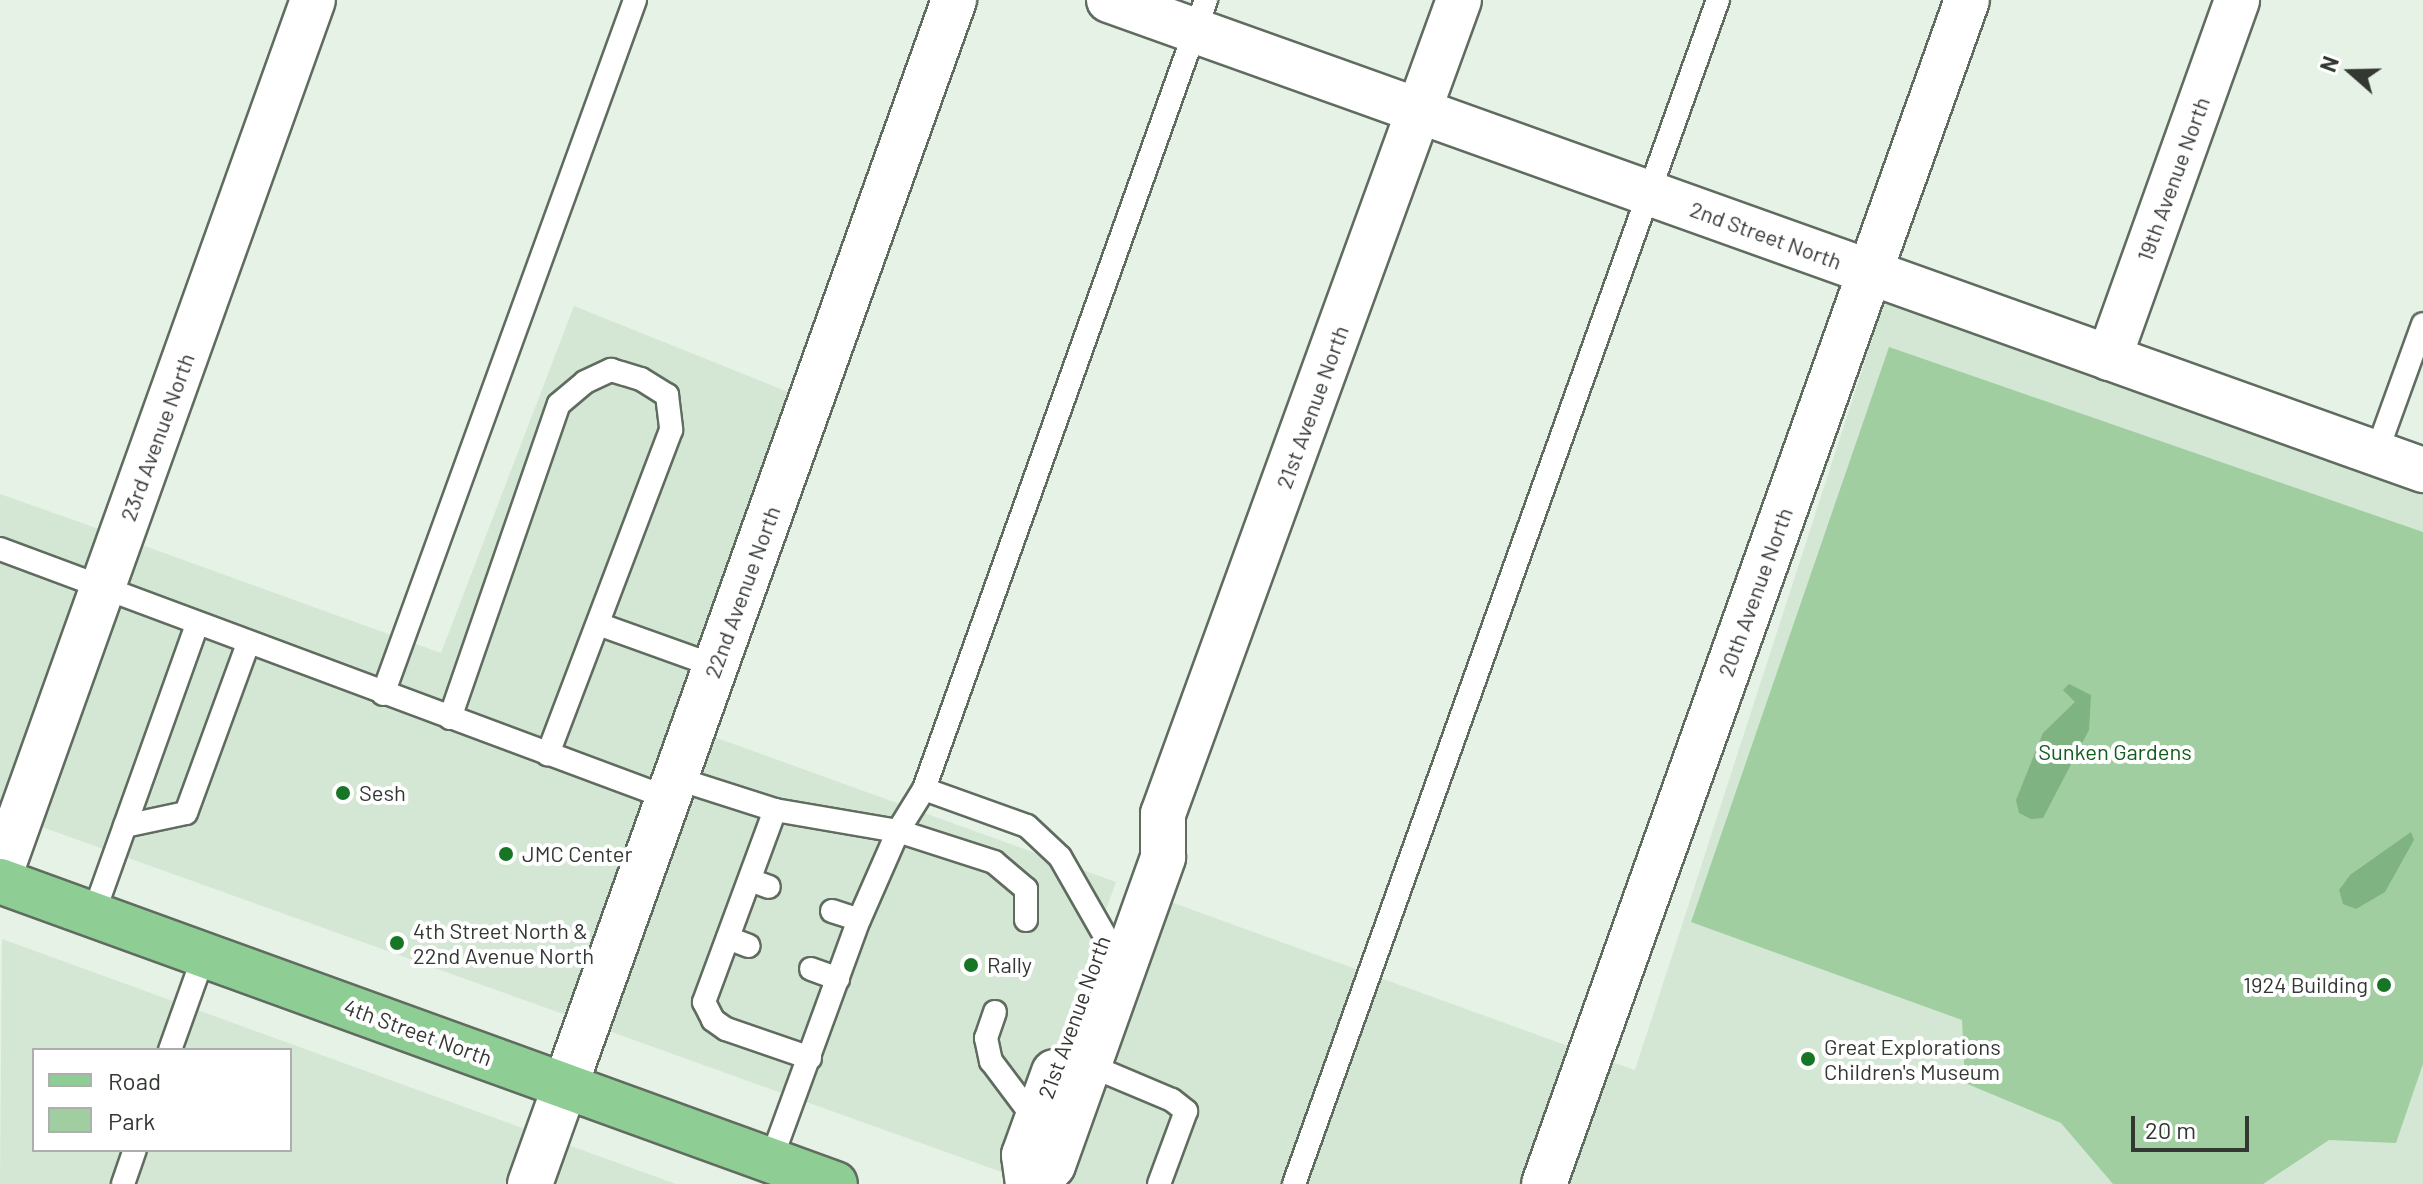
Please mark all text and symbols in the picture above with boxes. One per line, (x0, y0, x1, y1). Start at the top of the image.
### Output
north arrow (2311, 32, 2391, 112)
text: N (2314, 52, 2343, 75)
street label: 19th Avenue North (2131, 93, 2215, 265)
street label: 2nd Street North (1687, 195, 1845, 275)
street label: 21st Avenue North (1270, 322, 1354, 492)
street label: 23rd Avenue North (114, 349, 200, 525)
street label: 22nd Avenue North (699, 502, 785, 682)
street label: 20th Avenue North (1712, 504, 1798, 680)
park label: Sunken Gardens (2038, 739, 2192, 765)
place label: Sesh (359, 780, 406, 806)
marker: Sesh (334, 784, 352, 802)
place label: JMC Center (522, 841, 633, 867)
marker: JMC Center (497, 845, 515, 863)
place label: 4th Street North & 22nd Avenue North (413, 917, 594, 968)
street label: 21st Avenue North (1032, 932, 1116, 1102)
marker: 4th Street North & 22nd Avenue North (388, 934, 406, 952)
place label: Rally (987, 952, 1032, 978)
marker: Rally (962, 956, 980, 974)
place label: 1924 Building (2243, 972, 2368, 998)
marker: 1924 Building (2375, 976, 2393, 994)
street label: 4th Street North (340, 993, 496, 1071)
place label: Great Explorations Children's Museum (1824, 1033, 2001, 1084)
legend (32, 1048, 292, 1152)
marker: Great Explorations Children's Museum (1799, 1050, 1817, 1068)
text: Road (108, 1066, 161, 1095)
scale bar (2135, 1100, 2253, 1150)
text: Park (108, 1106, 155, 1135)
text: 20 m (2145, 1115, 2196, 1144)

